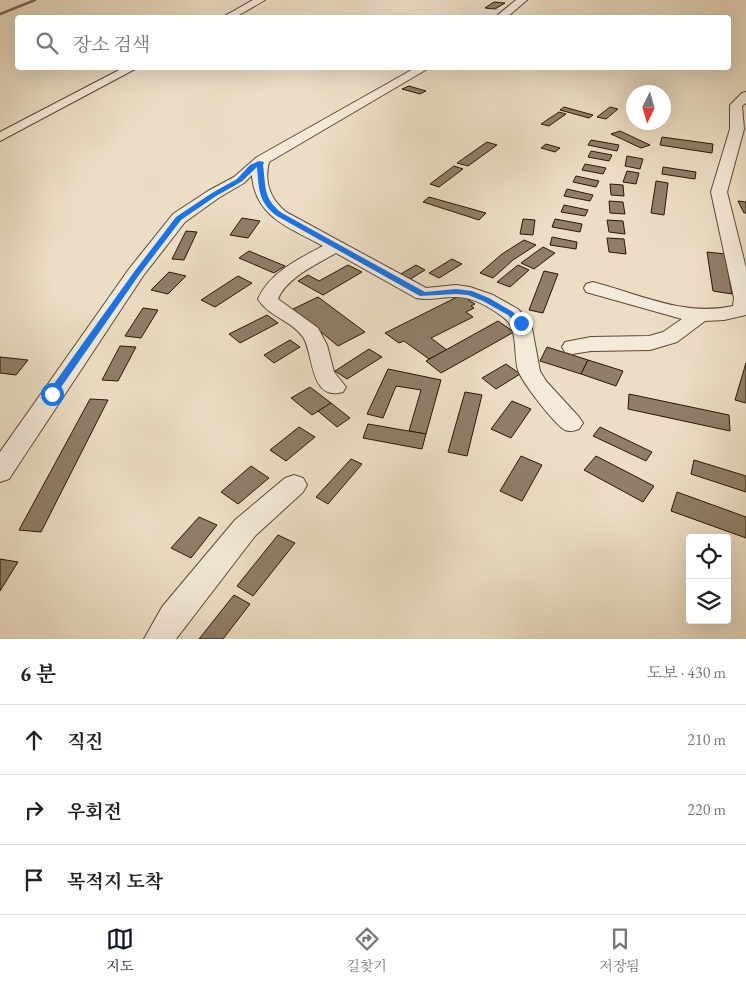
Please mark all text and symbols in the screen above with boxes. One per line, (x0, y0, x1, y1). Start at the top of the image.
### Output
search box (15, 15, 731, 70)
icon: search (33, 29, 61, 57)
text: 장소 검색 (73, 32, 150, 57)
north arrow (626, 85, 671, 130)
route end (510, 312, 533, 335)
route start (41, 383, 64, 406)
map controls (686, 534, 731, 624)
button: locate (686, 534, 731, 579)
button: layers (686, 579, 731, 624)
text: 6 분 (20, 660, 56, 687)
text: 도보 · 430 m (647, 662, 726, 683)
icon: ahead (20, 726, 48, 754)
text: 직진 (67, 729, 104, 754)
text: 210 m (687, 729, 726, 750)
icon: right (20, 796, 48, 824)
text: 우회전 (67, 799, 122, 824)
text: 220 m (687, 799, 726, 820)
icon: arrive (20, 866, 48, 894)
text: 목적지 도착 (67, 869, 163, 894)
tab: 지도 (106, 925, 134, 975)
tab: 길찾기 (346, 925, 387, 975)
tab: 저장됨 (599, 925, 640, 975)

